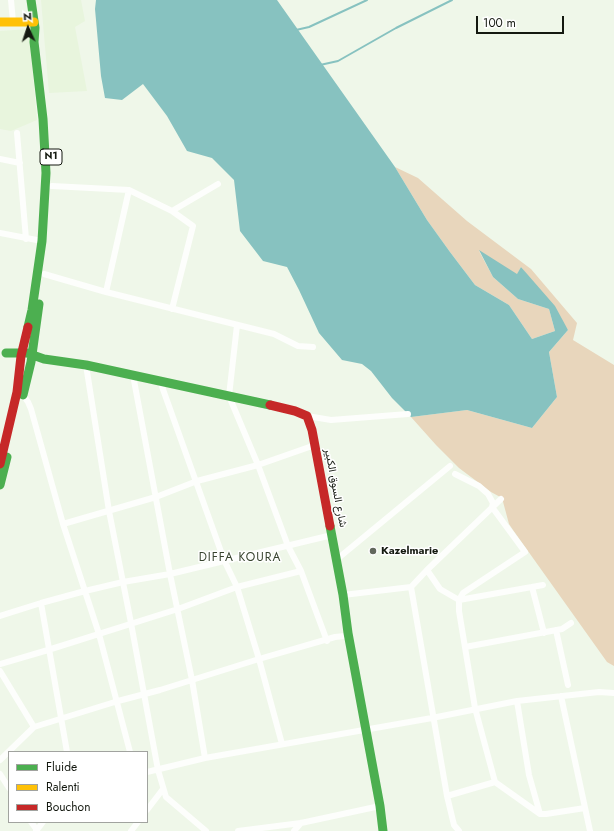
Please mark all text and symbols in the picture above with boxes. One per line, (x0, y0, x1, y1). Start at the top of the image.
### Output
north arrow (8, 8, 48, 48)
text: N (23, 8, 32, 24)
scale bar (478, 8, 566, 34)
text: 100 m (483, 14, 516, 32)
road number: N1 (40, 149, 62, 165)
street label: شارع السوق الكبير (321, 447, 349, 529)
place label: Kazelmarie (381, 544, 438, 558)
marker: Kazelmarie (368, 546, 378, 556)
district label: DIFFA KOURA (199, 551, 281, 565)
legend (8, 751, 148, 823)
text: Fluide (46, 758, 77, 776)
text: Ralenti (46, 778, 80, 796)
text: Bouchon (46, 798, 90, 816)

